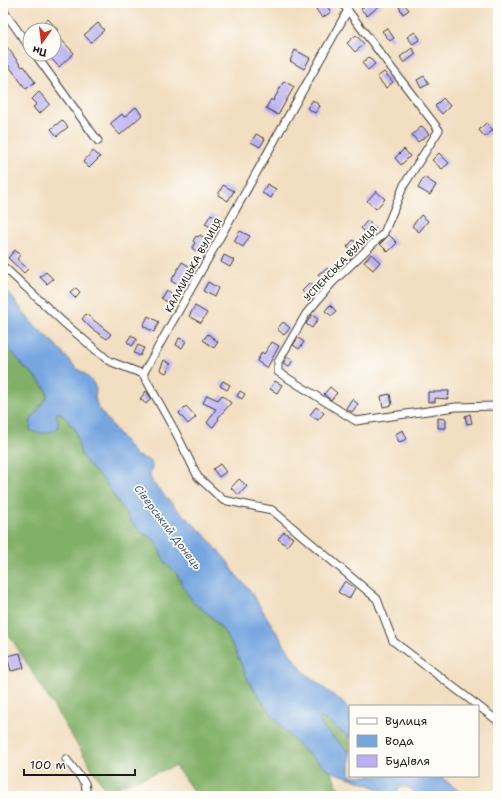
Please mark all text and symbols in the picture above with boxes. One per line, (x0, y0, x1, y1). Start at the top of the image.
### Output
north arrow (22, 22, 62, 62)
text: Пн (31, 42, 49, 60)
street label: КАЛМИЦЬКА ВУЛИЦЯ (162, 216, 225, 315)
street label: УСПЕНСЬКА ВУЛИЦЯ (301, 223, 380, 304)
water label: Сіверський Донець (131, 482, 205, 573)
legend (349, 705, 479, 777)
text: Вулиця (385, 713, 427, 729)
text: Вода (385, 733, 414, 749)
scale bar (24, 751, 135, 777)
text: Будівля (385, 753, 430, 769)
text: 100 m (30, 757, 66, 773)

